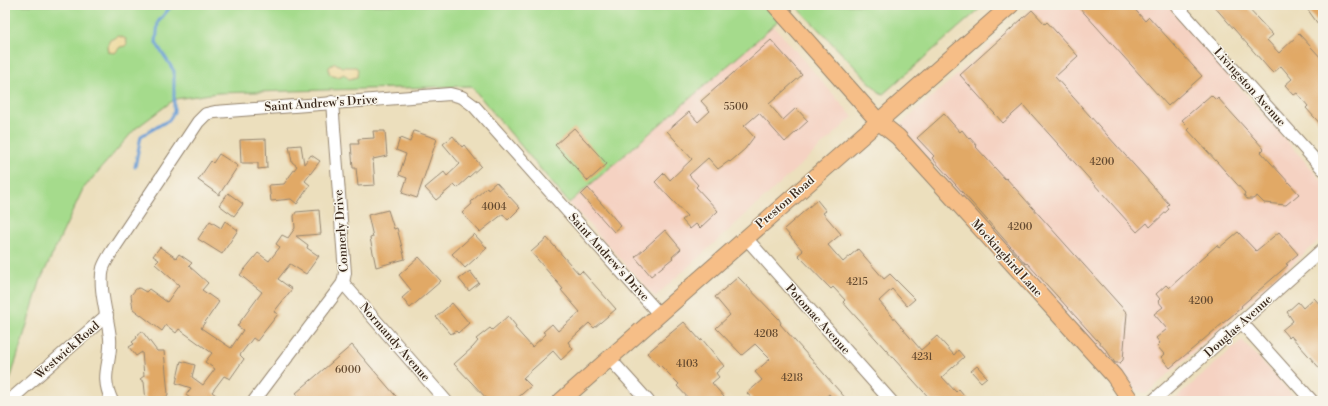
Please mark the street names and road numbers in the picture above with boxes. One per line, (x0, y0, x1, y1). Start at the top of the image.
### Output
street label: Livingston Avenue (1210, 45, 1289, 130)
street label: Saint Andrew's Drive (264, 92, 378, 115)
street label: Preston Road (753, 173, 818, 232)
street label: Connerly Drive (331, 189, 352, 273)
street label: Saint Andrew's Drive (565, 210, 652, 304)
street label: Mockingbird Lane (968, 216, 1045, 300)
street label: Potomac Avenue (782, 281, 853, 358)
street label: Douglas Avenue (1201, 292, 1275, 361)
street label: Normandy Avenue (356, 300, 433, 385)
street label: Westwick Road (31, 318, 103, 383)

